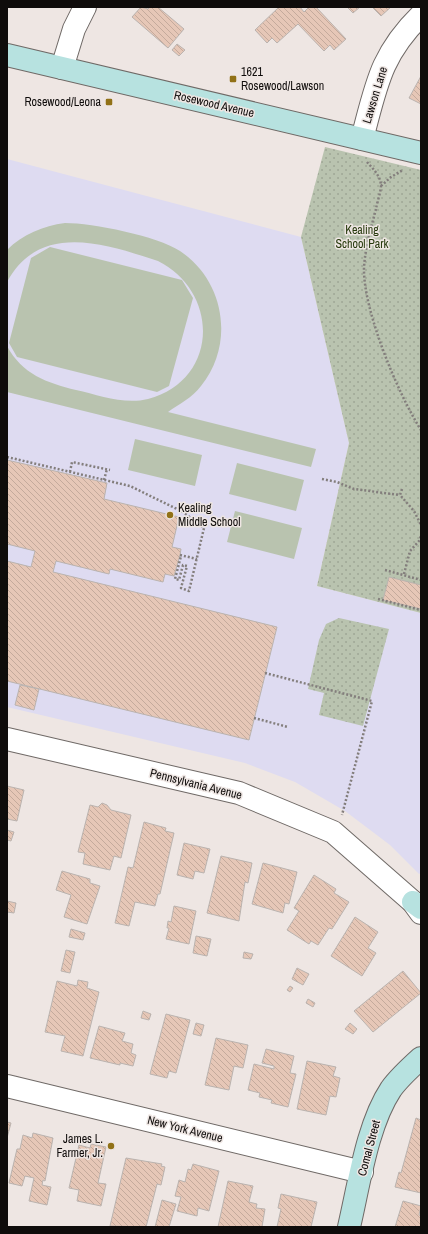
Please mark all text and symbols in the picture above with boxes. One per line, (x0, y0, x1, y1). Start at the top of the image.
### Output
place label: 1621 Rosewood/Lawson (241, 64, 324, 94)
street label: Lawson Lane (359, 65, 391, 125)
marker: 1621 Rosewood/Lawson (228, 74, 238, 84)
street label: Rosewood Avenue (172, 87, 256, 121)
place label: Rosewood/Leona (24, 94, 102, 110)
marker: Rosewood/Leona (104, 97, 114, 107)
park label: Kealing School Park (335, 222, 389, 252)
place label: Kealing Middle School (178, 500, 240, 530)
marker: Kealing Middle School (165, 510, 175, 520)
street label: Pennsylvania Avenue (148, 765, 244, 803)
street label: New York Avenue (146, 1112, 224, 1146)
street label: Comal Street (354, 1118, 384, 1178)
place label: James L. Farmer, Jr. (56, 1131, 103, 1161)
marker: James L. Farmer, Jr. (106, 1141, 116, 1151)

